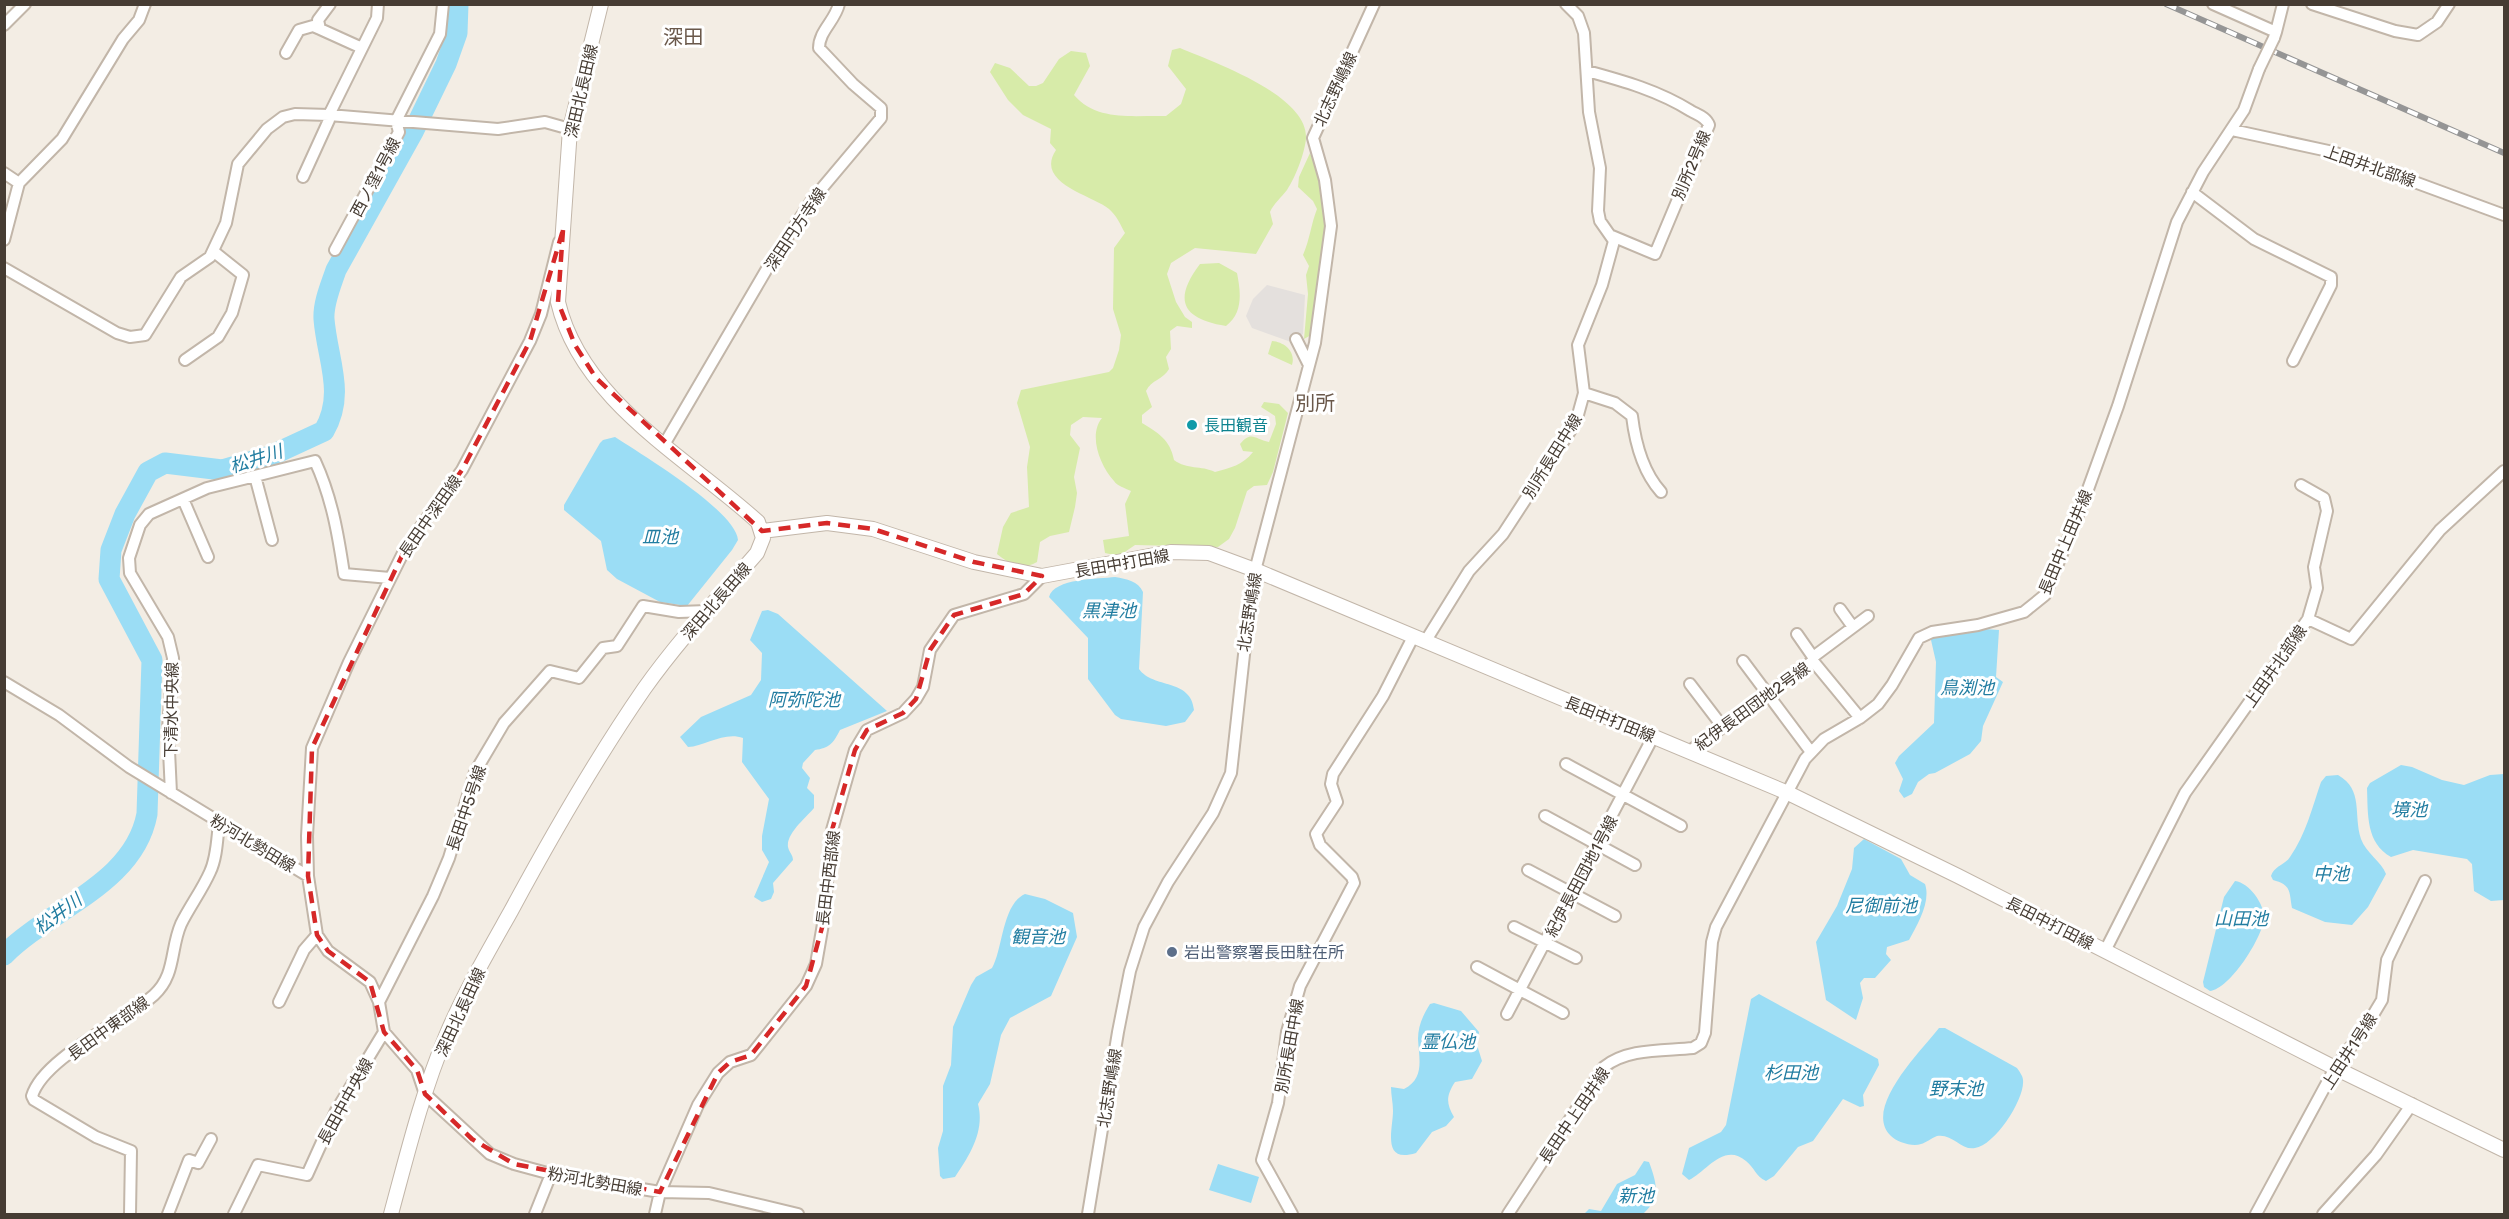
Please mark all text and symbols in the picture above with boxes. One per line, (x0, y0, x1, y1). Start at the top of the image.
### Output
district label: 深田 (663, 25, 703, 49)
street label: 深田北長田線 (561, 42, 602, 140)
street label: 北志野嶋線 (1310, 49, 1361, 129)
street label: 別所2号線 (1668, 128, 1715, 203)
street label: 西ノ窪1号線 (347, 134, 404, 220)
street label: 上田井北部線 (2321, 142, 2418, 191)
street label: 深田円方寺線 (761, 184, 830, 274)
district label: 別所 (1295, 391, 1335, 415)
street label: 別所長田中線 (1519, 411, 1586, 502)
place label: 長田観音 (1204, 416, 1268, 435)
marker: 長田観音 (1185, 418, 1199, 432)
water label: 松井川 (227, 440, 287, 478)
street label: 長田中深田線 (395, 472, 466, 561)
street label: 長田中上田井線 (2035, 487, 2096, 597)
water label: 皿池 (642, 526, 680, 548)
street label: 長田中打田線 (1073, 546, 1171, 581)
street label: 深田北長田線 (678, 559, 755, 644)
street label: 北志野嶋線 (1234, 571, 1265, 653)
water label: 黒津池 (1082, 600, 1138, 622)
street label: 上田井北部線 (2240, 622, 2311, 711)
street label: 紀伊長田団地2号線 (1691, 658, 1813, 754)
street label: 下清水中央線 (161, 662, 182, 758)
water label: 鳥渕池 (1940, 677, 1996, 699)
water label: 阿弥陀池 (768, 689, 842, 711)
street label: 長田中打田線 (1562, 693, 1658, 746)
street label: 長田中5号線 (443, 763, 490, 854)
water label: 境池 (2391, 799, 2429, 821)
street label: 粉河北勢田線 (207, 811, 299, 876)
street label: 紀伊長田団地1号線 (1541, 812, 1621, 940)
street label: 長田中西部線 (813, 829, 844, 927)
water label: 中池 (2313, 863, 2351, 885)
water label: 松井川 (30, 888, 88, 939)
street label: 長田中打田線 (2003, 893, 2097, 954)
water label: 尼御前池 (1845, 895, 1919, 917)
water label: 山田池 (2214, 908, 2270, 930)
water label: 観音池 (1011, 926, 1067, 948)
place label: 岩出警察署長田駐在所 (1184, 943, 1344, 962)
marker: 岩出警察署長田駐在所 (1165, 945, 1179, 959)
street label: 深田北長田線 (432, 965, 489, 1060)
street label: 長田中東部線 (64, 993, 153, 1064)
street label: 別所長田中線 (1272, 997, 1307, 1095)
street label: 上田井1号線 (2318, 1010, 2381, 1093)
water label: 霊仏池 (1421, 1031, 1477, 1053)
street label: 北志野嶋線 (1094, 1047, 1125, 1129)
street label: 長田中中央線 (314, 1055, 377, 1148)
water label: 杉田池 (1764, 1062, 1820, 1084)
street label: 長田中上田井線 (1535, 1064, 1614, 1167)
water label: 野末池 (1929, 1078, 1985, 1100)
street label: 粉河北勢田線 (546, 1164, 644, 1199)
water label: 新池 (1618, 1185, 1656, 1207)

